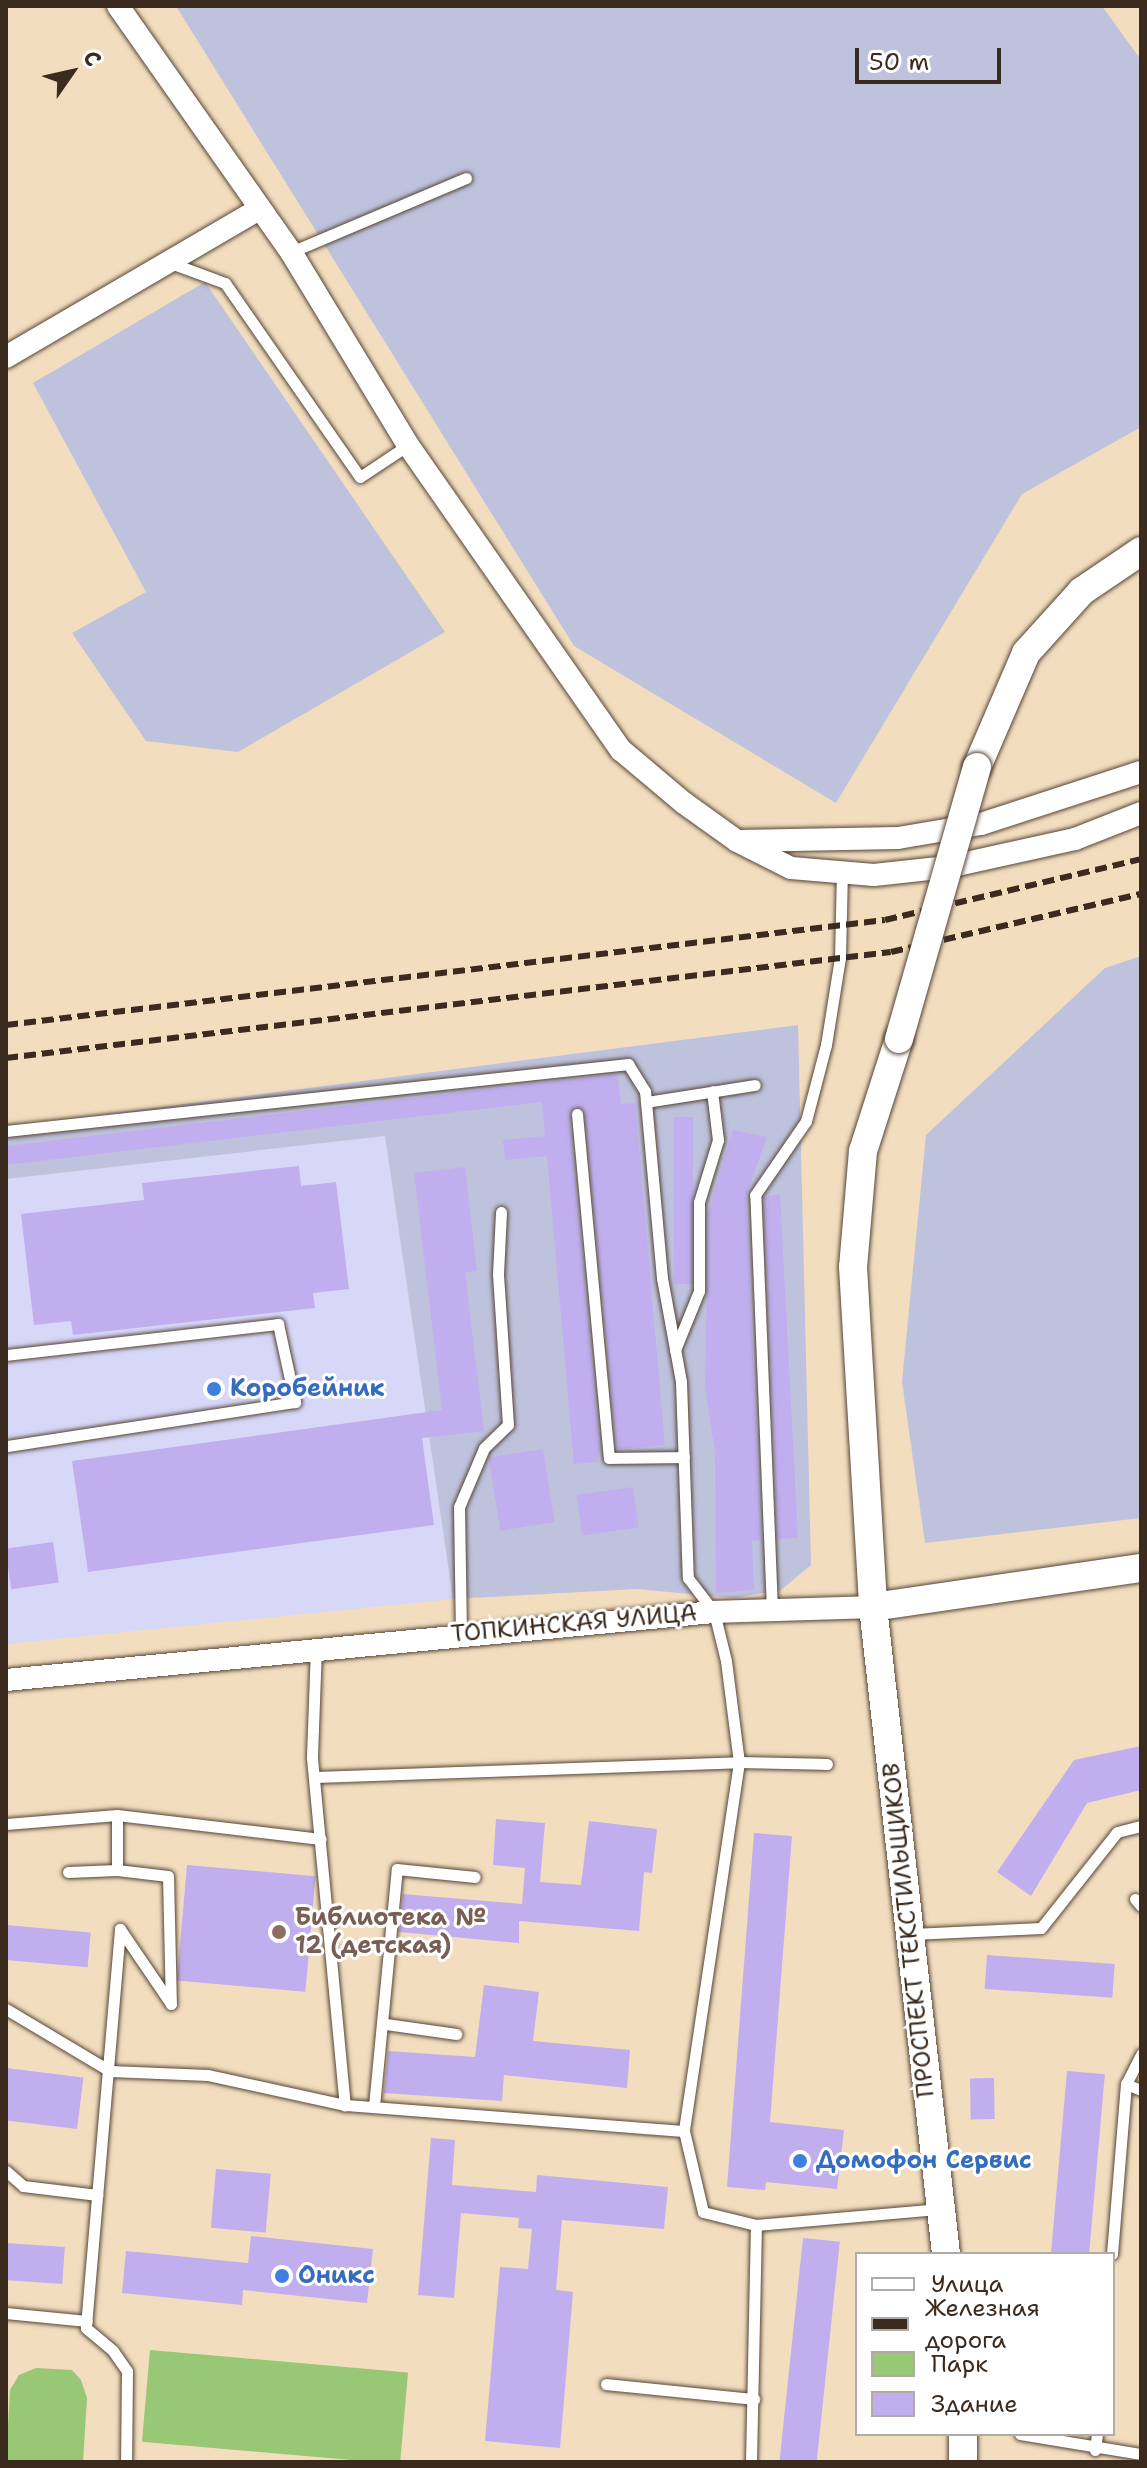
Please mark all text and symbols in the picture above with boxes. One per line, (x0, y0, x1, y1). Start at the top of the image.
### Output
north arrow (32, 32, 112, 112)
scale bar (859, 32, 1005, 82)
text: С (77, 45, 108, 72)
text: 50 m (869, 46, 929, 78)
place label: Коробейник (230, 1375, 385, 1403)
marker: Коробейник (205, 1380, 223, 1398)
street label: ТОПКИНСКАЯ УЛИЦА (450, 1599, 698, 1649)
street label: ПРОСПЕКТ ТЕКСТИЛЬЩИКОВ (877, 1761, 941, 2099)
place label: Библиотека № 12 (детская) (295, 1904, 486, 1960)
marker: Библиотека № 12 (детская) (270, 1923, 288, 1941)
place label: Домофон Сервис (816, 2147, 1032, 2175)
marker: Домофон Сервис (791, 2152, 809, 2170)
legend (855, 2252, 1115, 2436)
place label: Оникс (298, 2262, 375, 2290)
marker: Оникс (273, 2267, 291, 2285)
text: Улица (931, 2268, 1004, 2300)
text: Железная дорога (925, 2292, 1040, 2356)
text: Парк (931, 2348, 988, 2380)
text: Здание (931, 2388, 1018, 2420)

